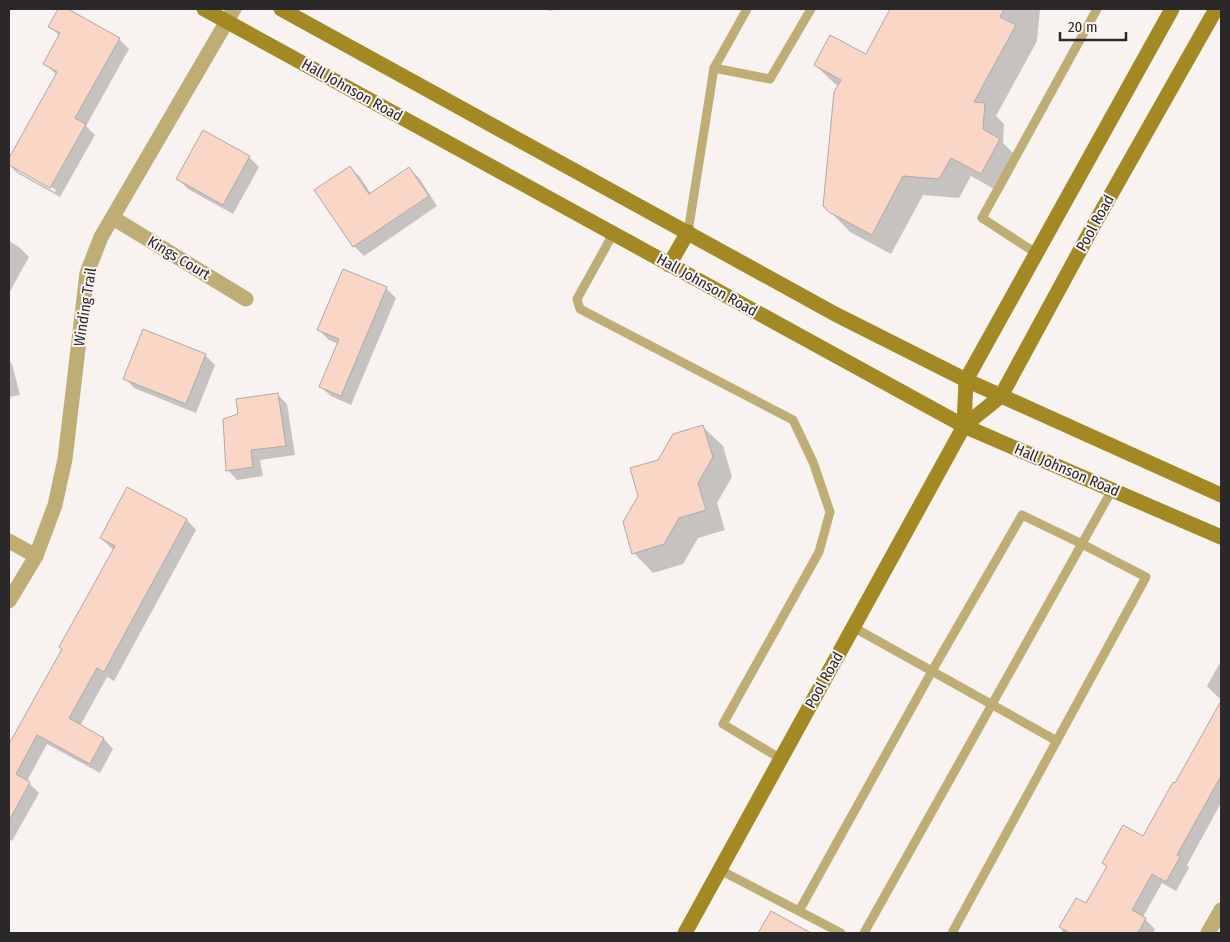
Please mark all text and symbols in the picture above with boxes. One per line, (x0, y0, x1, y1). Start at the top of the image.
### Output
scale bar (1060, 10, 1126, 42)
text: 20 m (1068, 18, 1098, 36)
street label: Hall Johnson Road (299, 55, 405, 125)
street label: Pool Road (1072, 192, 1118, 254)
street label: Kings Court (144, 232, 214, 284)
street label: Hall Johnson Road (654, 250, 760, 320)
street label: Winding Trail (70, 266, 100, 348)
street label: Hall Johnson Road (1012, 440, 1122, 500)
street label: Pool Road (801, 649, 847, 711)

